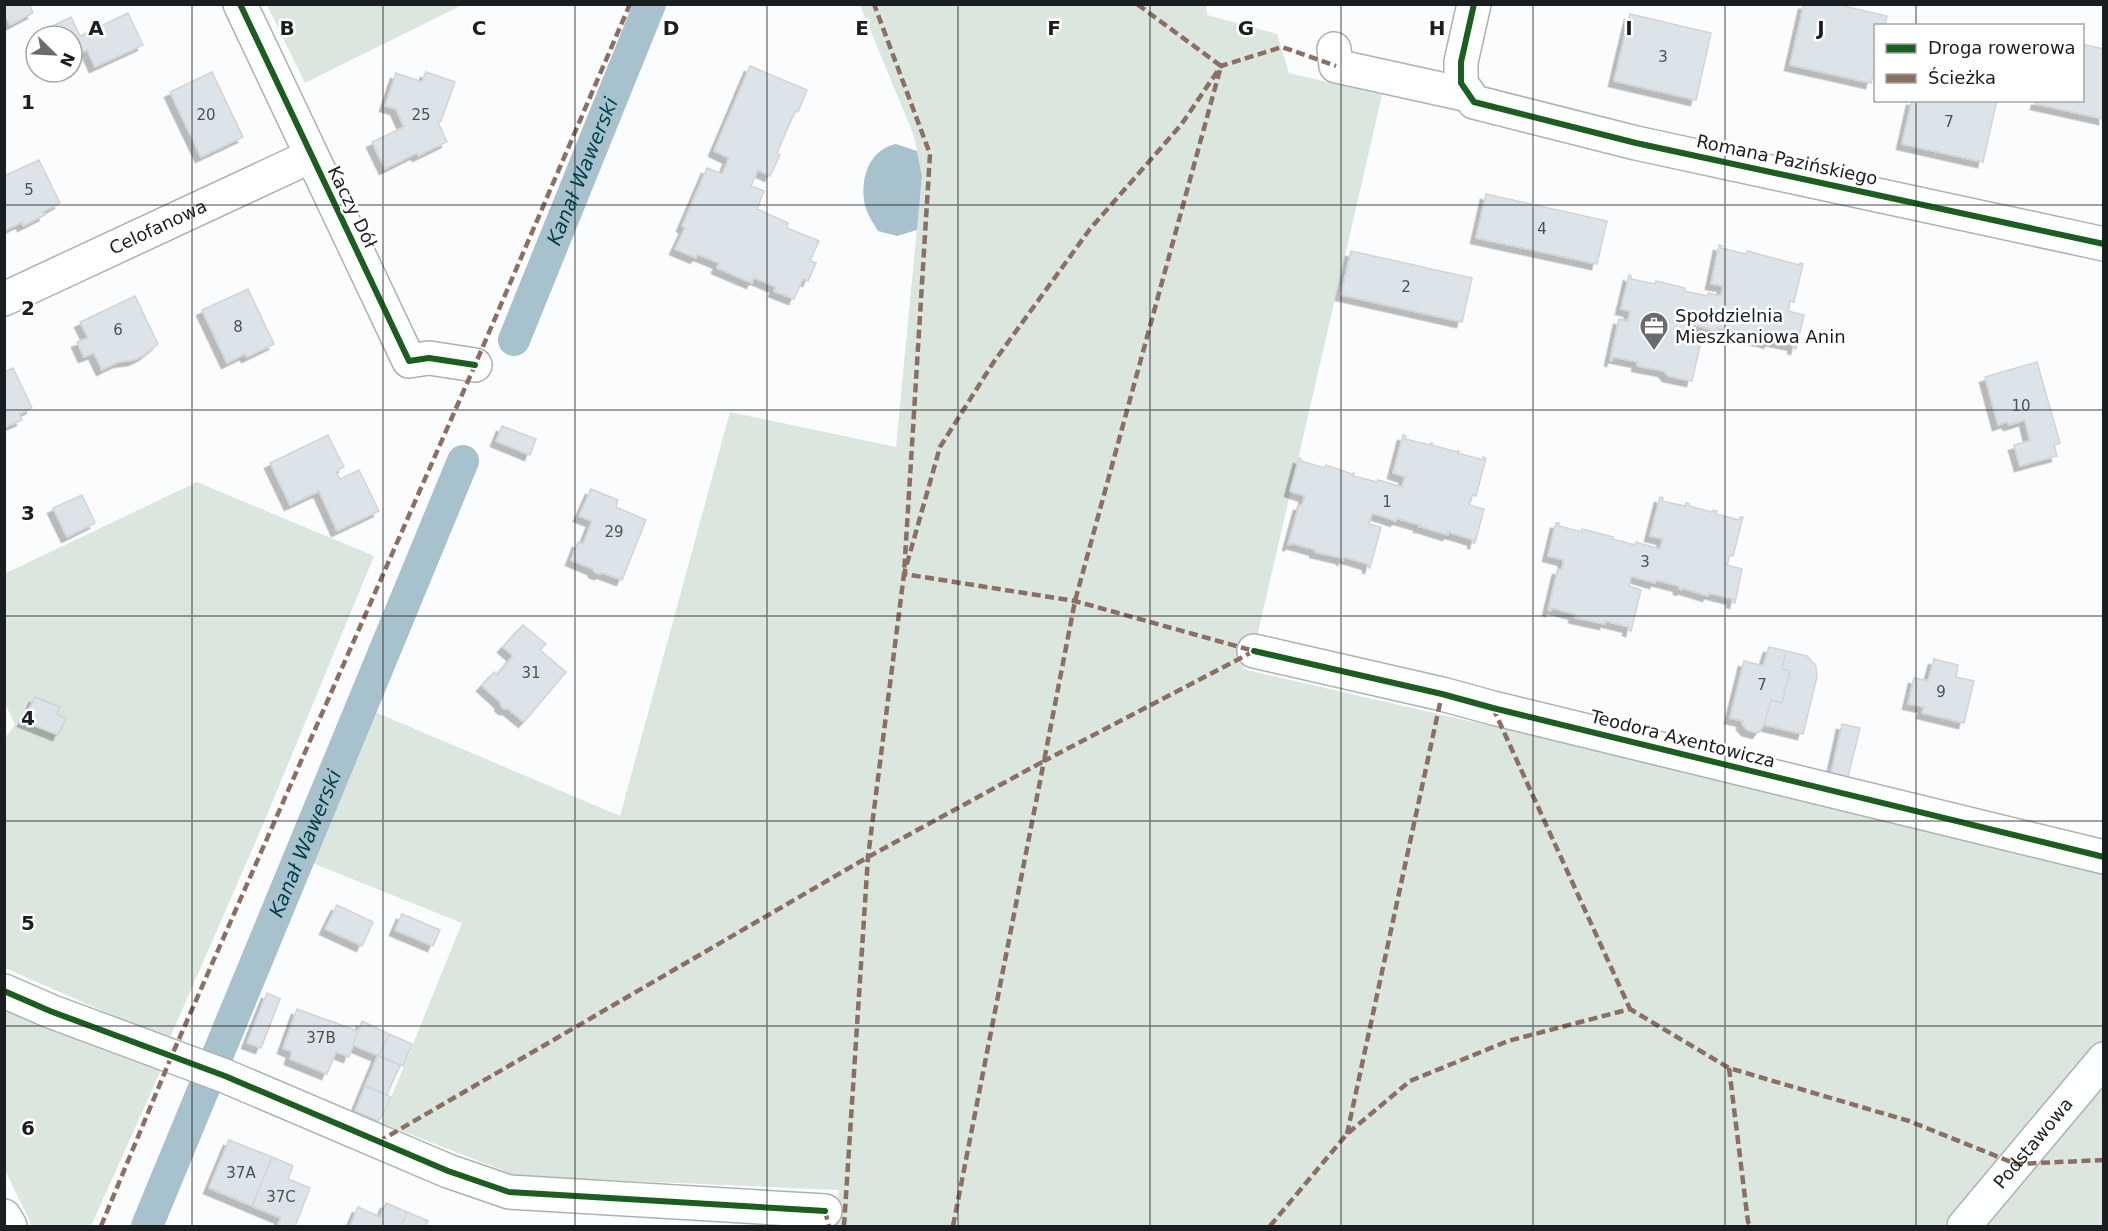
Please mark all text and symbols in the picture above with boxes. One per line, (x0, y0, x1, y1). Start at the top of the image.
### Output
text: A (88, 16, 104, 40)
text: B (279, 16, 295, 40)
text: C (472, 16, 486, 40)
text: D (663, 16, 679, 40)
text: E (855, 16, 869, 40)
text: F (1047, 16, 1061, 40)
text: G (1238, 16, 1254, 40)
text: H (1429, 16, 1445, 40)
text: I (1625, 16, 1633, 40)
text: J (1815, 16, 1825, 40)
north arrow (24, 24, 84, 84)
legend (1874, 24, 2084, 102)
text: Droga rowerowa (1928, 37, 2076, 58)
house number: 3 (1658, 48, 1668, 66)
text: N (56, 50, 79, 70)
text: Ścieżka (1928, 67, 1996, 88)
text: 1 (21, 90, 35, 114)
water label: Kanał Wawerski (542, 94, 623, 249)
house number: 20 (196, 106, 216, 124)
house number: 25 (411, 106, 431, 124)
house number: 7 (1944, 113, 1954, 131)
street label: Romana Pazińskiego (1695, 130, 1880, 189)
street label: Kaczy Dół (324, 163, 382, 252)
house number: 5 (24, 181, 34, 199)
street label: Celofanowa (106, 195, 210, 259)
house number: 4 (1537, 220, 1547, 238)
house number: 2 (1401, 278, 1411, 296)
text: 2 (21, 296, 35, 320)
place label: Społdzielnia Mieszkaniowa Anin (1675, 305, 1846, 347)
office icon: Społdzielnia Mieszkaniowa Anin (1638, 310, 1670, 352)
house number: 8 (233, 318, 243, 336)
house number: 6 (113, 321, 123, 339)
house number: 10 (2011, 397, 2031, 415)
house number: 1 (1382, 493, 1392, 511)
text: 3 (21, 501, 35, 525)
house number: 29 (604, 523, 624, 541)
house number: 3 (1640, 553, 1650, 571)
house number: 31 (521, 664, 541, 682)
house number: 7 (1757, 676, 1767, 694)
house number: 9 (1936, 683, 1946, 701)
street label: Teodora Axentowicza (1588, 705, 1778, 772)
text: 4 (21, 706, 35, 730)
water label: Kanał Wawerski (264, 766, 346, 921)
text: 5 (21, 911, 35, 935)
house number: 37B (306, 1029, 336, 1047)
street label: Podstawowa (1989, 1093, 2077, 1192)
text: 6 (21, 1116, 35, 1140)
house number: 37A (226, 1164, 256, 1182)
house number: 37C (266, 1188, 296, 1206)

